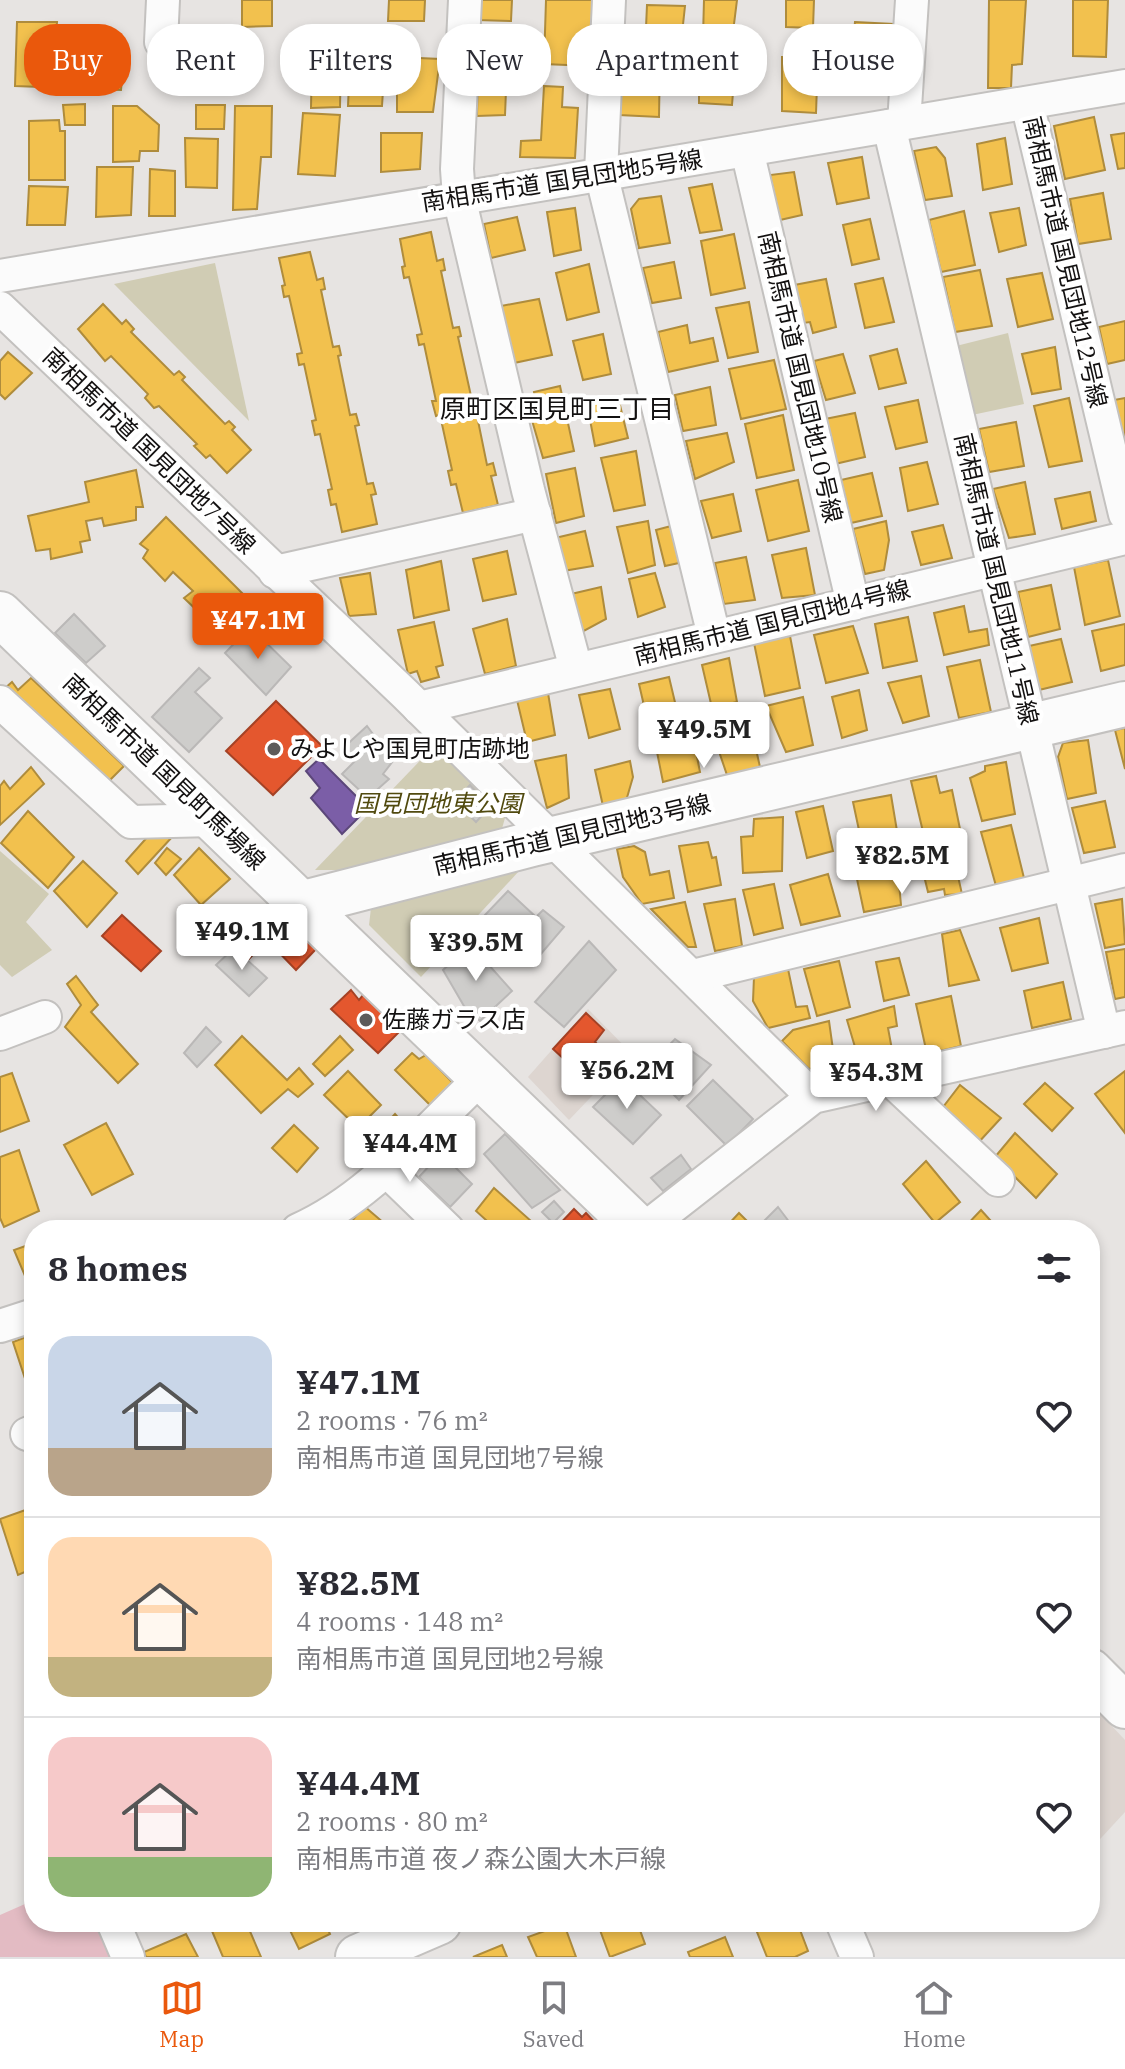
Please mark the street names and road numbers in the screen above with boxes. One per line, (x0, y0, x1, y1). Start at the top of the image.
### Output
street label: 南相馬市道 国見団地12号線 (1017, 113, 1115, 411)
street label: 南相馬市道 国見団地5号線 (419, 142, 705, 218)
street label: 南相馬市道 国見団地10号線 (752, 228, 850, 526)
street label: 南相馬市道 国見団地7号線 (36, 340, 263, 560)
street label: 南相馬市道 国見団地11号線 (948, 430, 1046, 728)
street label: 南相馬市道 国見団地4号線 (630, 572, 913, 672)
street label: 南相馬市道 国見町馬場線 (57, 666, 273, 876)
street label: 南相馬市道 国見団地3号線 (430, 786, 714, 882)

